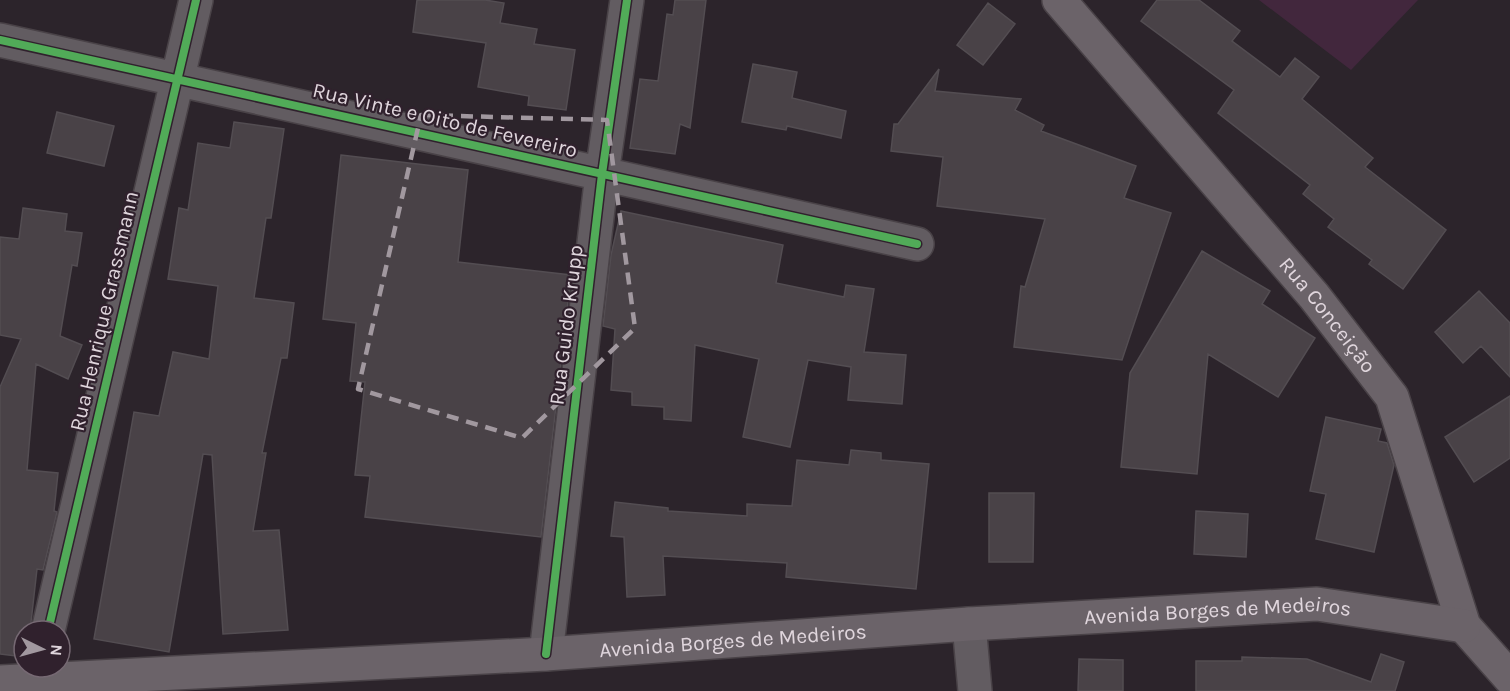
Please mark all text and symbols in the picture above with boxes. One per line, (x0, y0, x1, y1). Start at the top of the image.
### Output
street label: Rua Vinte e Oito de Fevereiro (310, 78, 580, 162)
street label: Rua Henrique Grassmann (65, 189, 143, 433)
street label: Rua Guido Krupp (544, 244, 588, 406)
street label: Rua Conceição (1274, 252, 1381, 378)
street label: Avenida Borges de Medeiros (1083, 592, 1353, 629)
north arrow (12, 619, 72, 679)
street label: Avenida Borges de Medeiros (598, 619, 867, 662)
text: N (46, 644, 66, 657)

